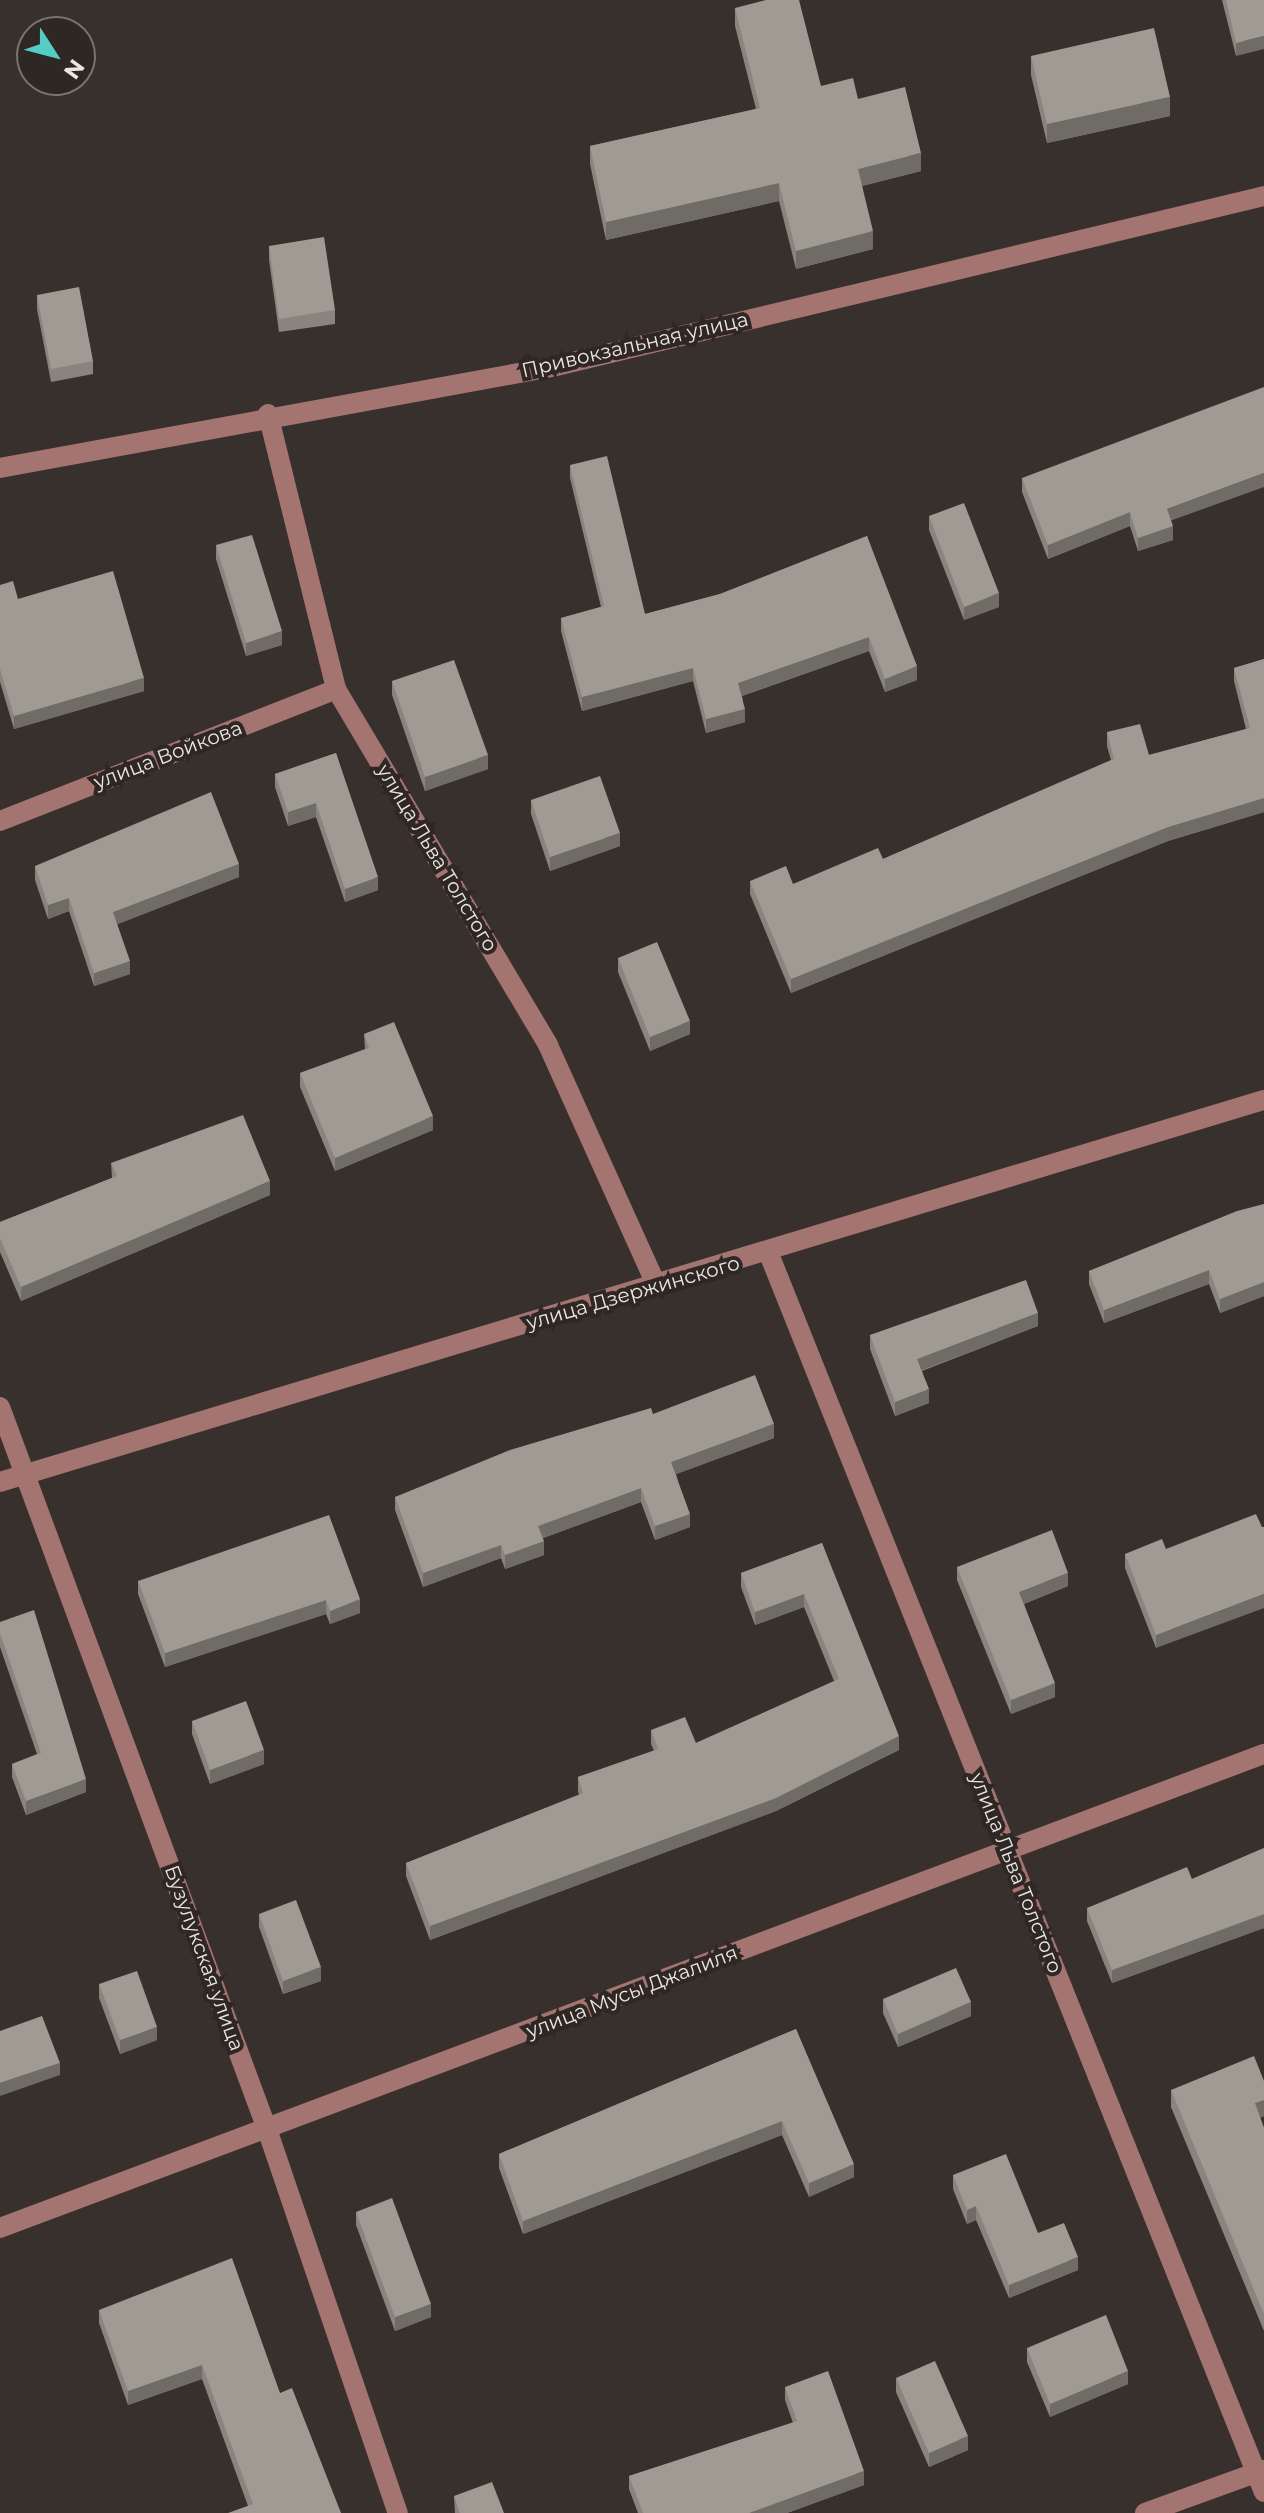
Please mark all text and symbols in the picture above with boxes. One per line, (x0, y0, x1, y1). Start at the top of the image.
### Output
north arrow (16, 16, 96, 96)
text: N (58, 54, 90, 84)
street label: Привокзальная улица (519, 307, 751, 383)
street label: улица Войкова (90, 716, 246, 794)
street label: улица Льва Толстого (372, 760, 502, 956)
street label: улица Дзержинского (524, 1251, 742, 1335)
street label: улица Льва Толстого (965, 1769, 1067, 1977)
street label: Бузулукская улица (159, 1862, 249, 2054)
street label: улица Мусы Джалиля (523, 1941, 741, 2043)

